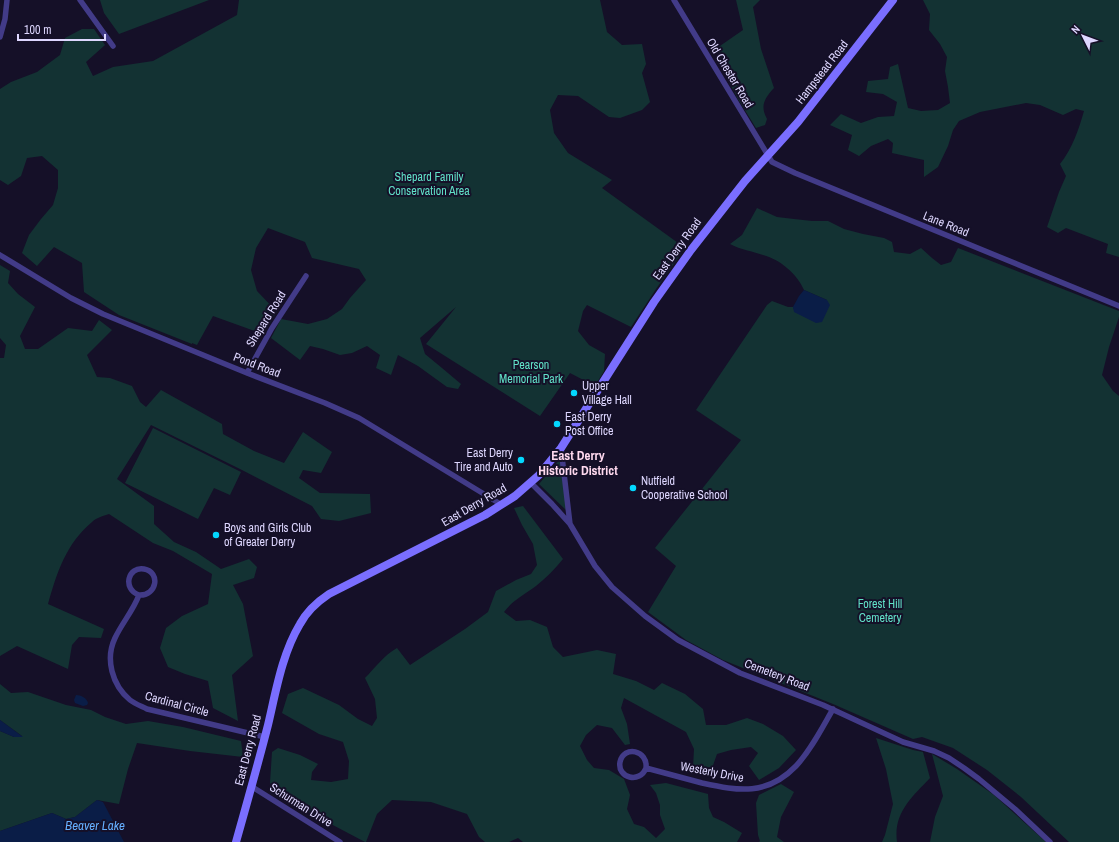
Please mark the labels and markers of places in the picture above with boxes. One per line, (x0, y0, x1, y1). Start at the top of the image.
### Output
place label: Upper Village Hall (582, 378, 632, 408)
marker: Upper Village Hall (569, 388, 579, 398)
place label: East Derry Post Office (565, 409, 614, 439)
marker: East Derry Post Office (552, 419, 562, 429)
place label: East Derry Tire and Auto (454, 445, 513, 475)
marker: East Derry Tire and Auto (516, 455, 526, 465)
place label: Nutfield Cooperative School (641, 473, 727, 503)
marker: Nutfield Cooperative School (628, 483, 638, 493)
place label: Boys and Girls Club of Greater Derry (224, 520, 312, 550)
marker: Boys and Girls Club of Greater Derry (211, 530, 221, 540)

